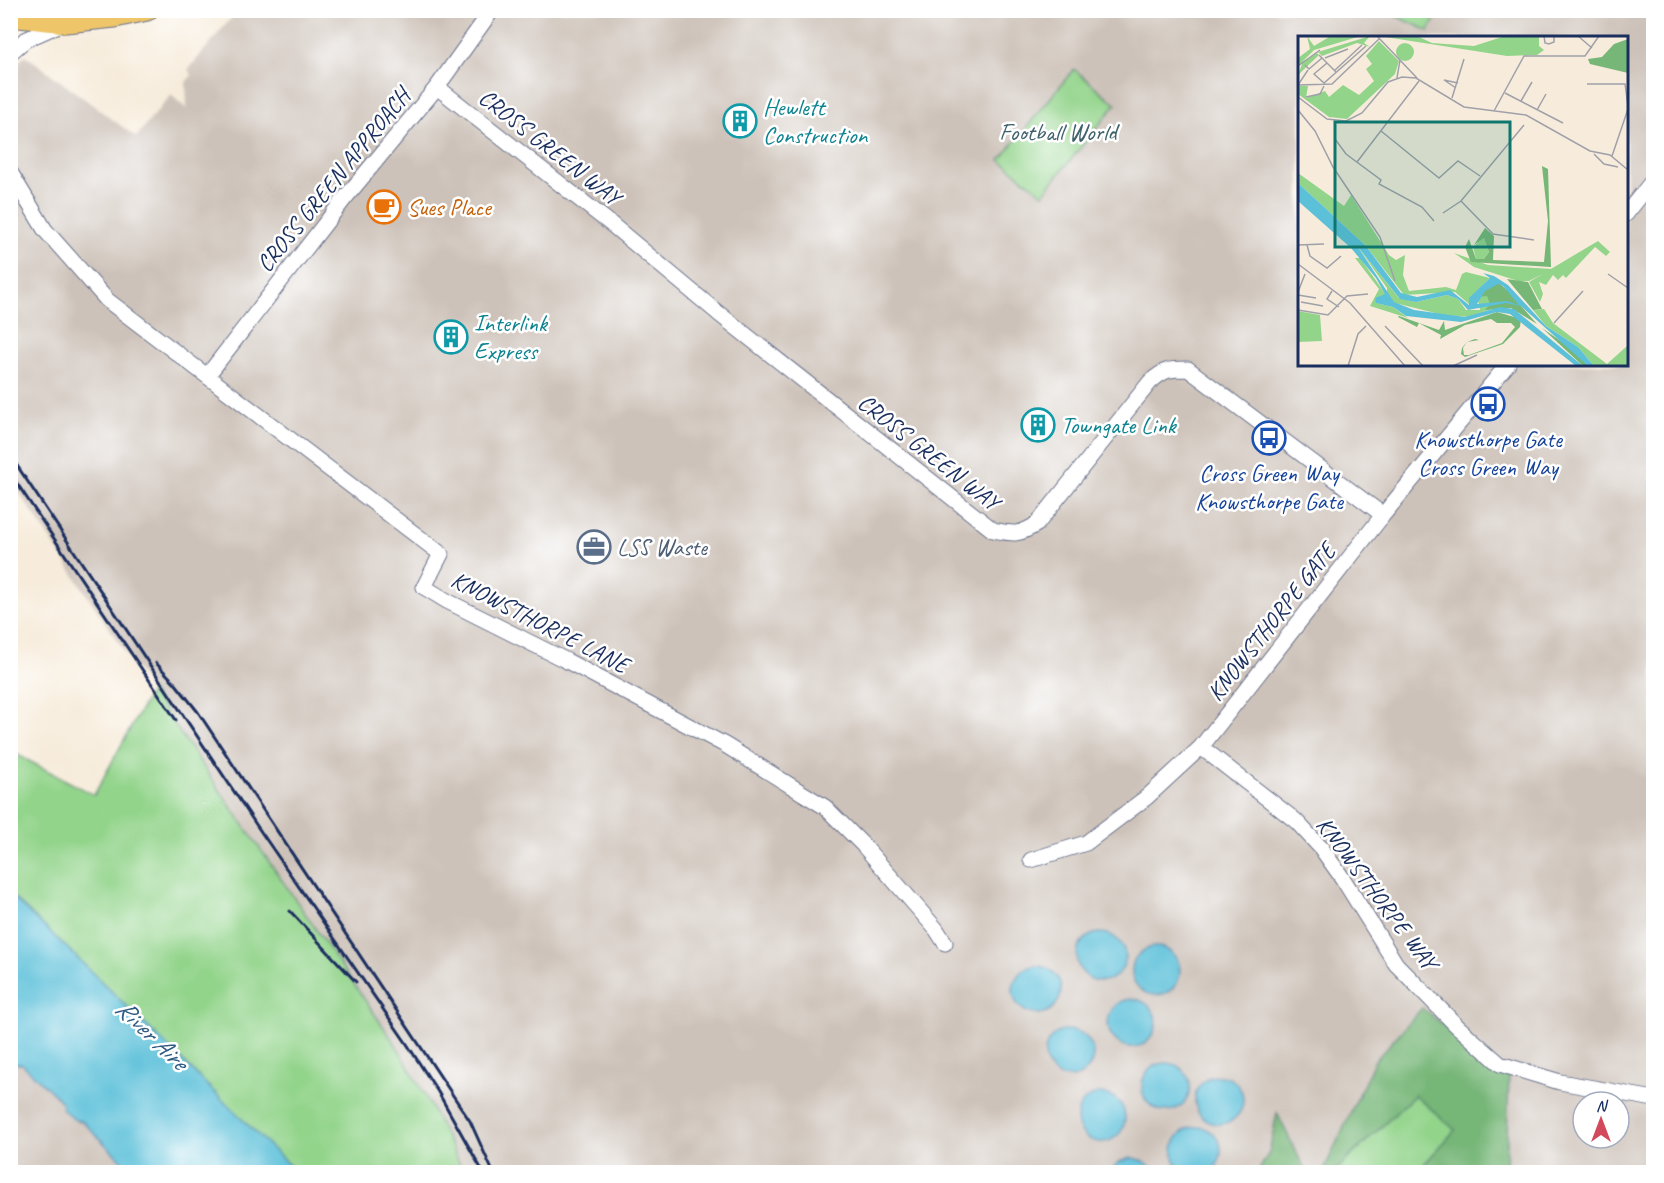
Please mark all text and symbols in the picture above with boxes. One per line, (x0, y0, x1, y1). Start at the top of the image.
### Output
inset map (1298, 36, 1628, 366)
street label: CROSS GREEN APPROACH (250, 79, 419, 278)
street label: CROSS GREEN WAY (473, 82, 629, 214)
place label: Hewlett Construction (763, 92, 869, 150)
building icon: Hewlett Construction (722, 103, 758, 139)
park label: Football World (999, 117, 1120, 147)
cafe icon: Sues Place (366, 189, 402, 225)
place label: Sues Place (407, 192, 493, 222)
place label: Interlink Express (474, 308, 549, 366)
building icon: Interlink Express (433, 319, 469, 355)
bus stop icon: Knowsthorpe Gate Cross Green Way (1470, 386, 1506, 422)
street label: CROSS GREEN WAY (852, 387, 1008, 519)
building icon: Towngate Link (1020, 407, 1056, 443)
place label: Towngate Link (1061, 410, 1178, 440)
bus stop icon: Cross Green Way Knowsthorpe Gate (1251, 420, 1287, 456)
place label: Knowsthorpe Gate Cross Green Way (1414, 424, 1564, 482)
place label: Cross Green Way Knowsthorpe Gate (1195, 458, 1345, 516)
office icon: LSS Waste (576, 529, 612, 565)
place label: LSS Waste (617, 532, 709, 562)
street label: KNOWSTHORPE GATE (1200, 535, 1344, 707)
street label: KNOWSTHORPE LANE (446, 564, 636, 681)
street label: KNOWSTHORPE WAY (1310, 811, 1447, 979)
water label: River Aire (109, 992, 198, 1080)
north arrow (1571, 1090, 1631, 1150)
text: N (1596, 1096, 1609, 1116)

